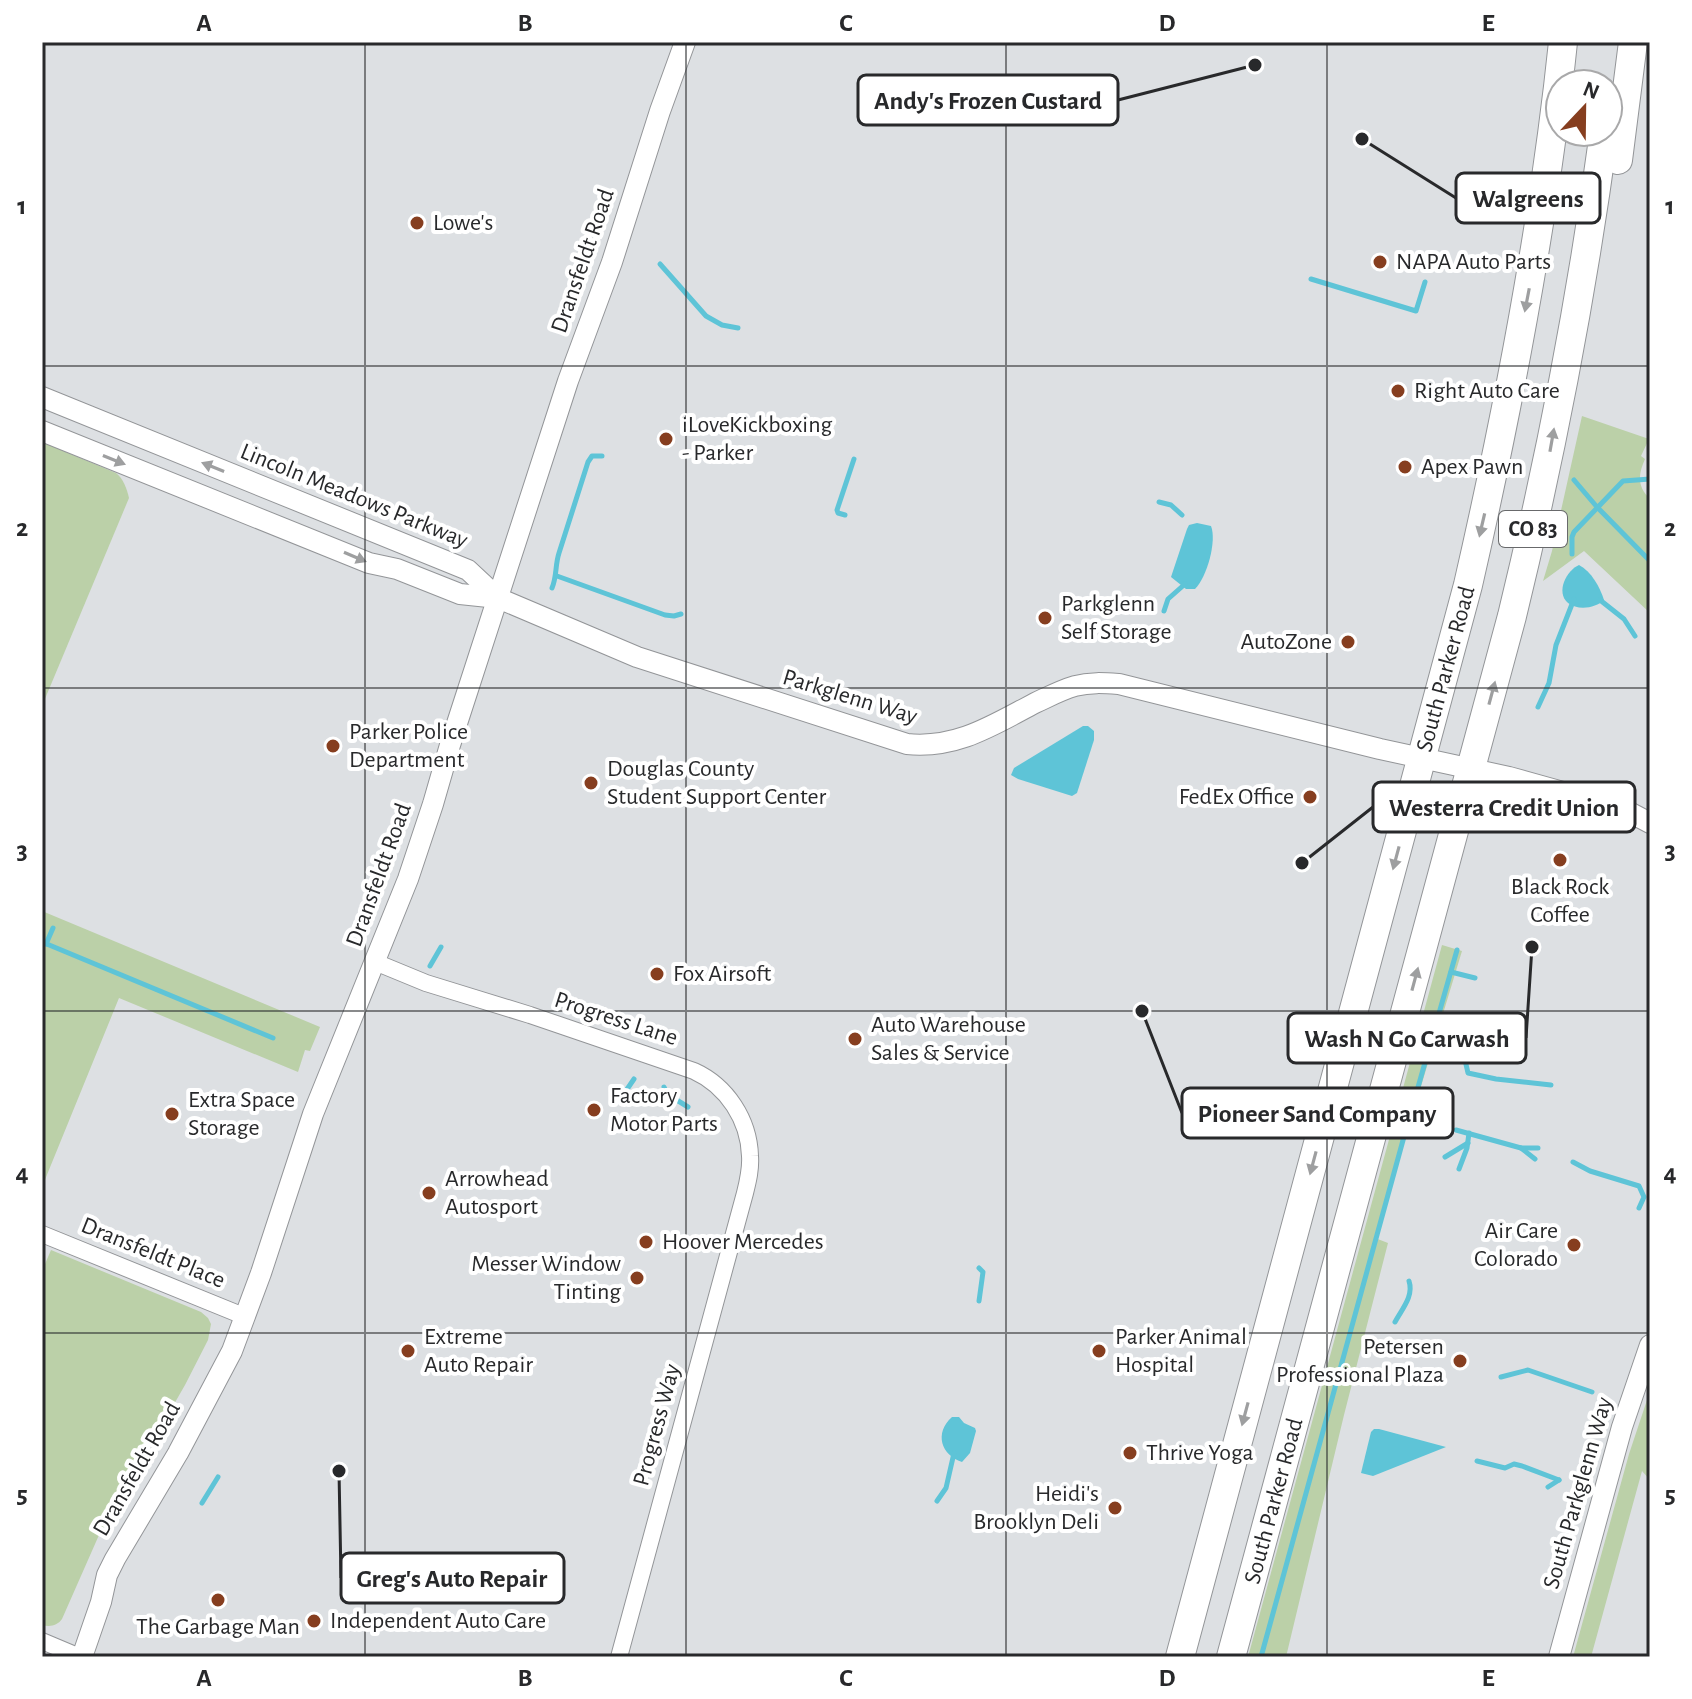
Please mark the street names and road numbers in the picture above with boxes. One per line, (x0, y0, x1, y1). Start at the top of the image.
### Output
street label: Dransfeldt Road (547, 186, 619, 336)
street label: Lincoln Meadows Parkway (237, 439, 471, 553)
road number: CO 83 (1499, 511, 1567, 547)
street label: South Parker Road (1412, 584, 1480, 754)
street label: Parkglenn Way (780, 665, 920, 729)
street label: Dransfeldt Road (342, 800, 416, 950)
street label: Progress Lane (551, 988, 681, 1050)
street label: Dransfeldt Place (78, 1213, 228, 1293)
street label: Progress Way (629, 1362, 685, 1488)
street label: South Parkglenn Way (1539, 1394, 1617, 1592)
street label: Dransfeldt Road (89, 1398, 185, 1540)
street label: South Parker Road (1240, 1416, 1308, 1586)

